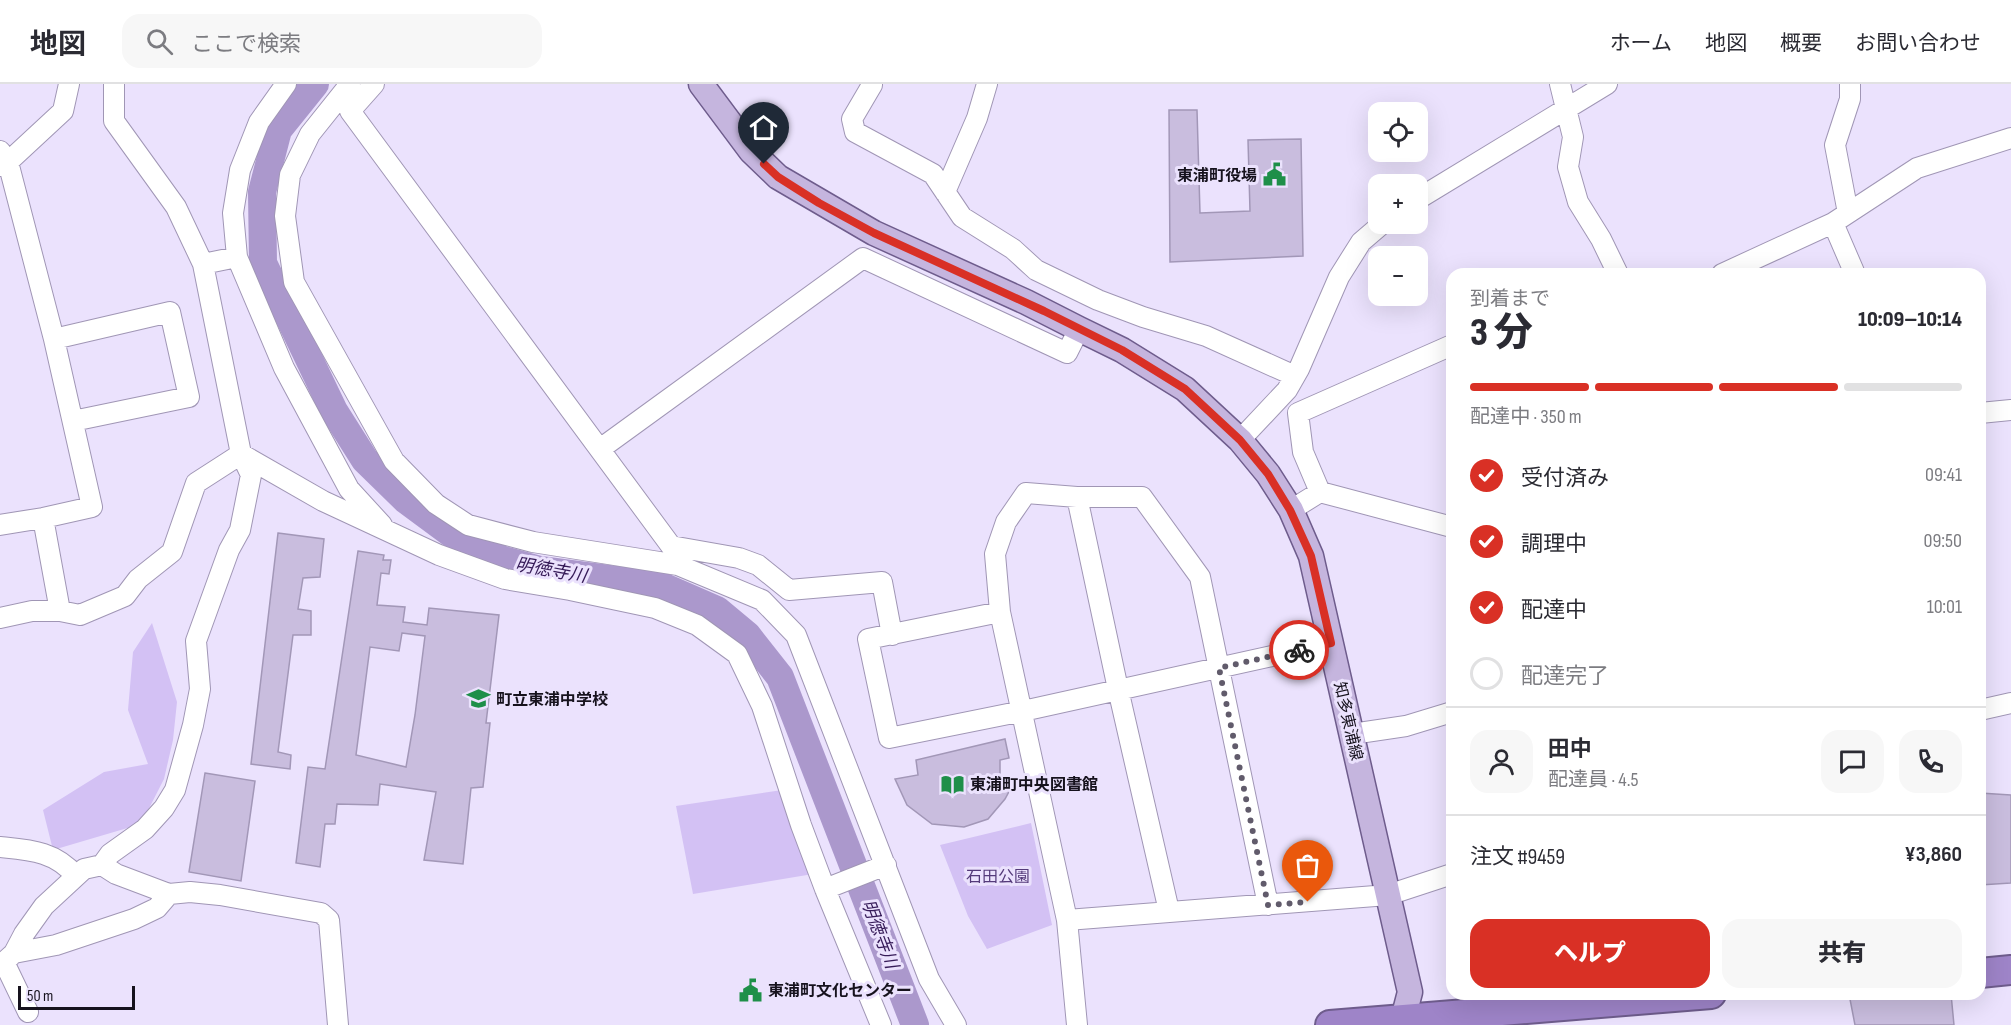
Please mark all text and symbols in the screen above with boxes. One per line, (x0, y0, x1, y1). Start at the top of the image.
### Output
search box (122, 14, 542, 68)
icon: search (143, 25, 176, 58)
text: 地図 (30, 28, 86, 61)
text: ここで検索 (191, 31, 301, 58)
text: ホーム (1610, 31, 1672, 56)
text: 地図 (1705, 31, 1747, 56)
text: 概要 (1780, 31, 1822, 56)
text: お問い合わせ (1855, 31, 1981, 56)
pin (738, 102, 789, 164)
map controls (1368, 102, 1428, 306)
button: locate (1368, 102, 1428, 162)
icon: home (747, 111, 780, 144)
public building icon: 東浦町役場 (1262, 162, 1288, 188)
place label: 東浦町役場 (1177, 166, 1257, 186)
button: + (1368, 174, 1428, 234)
button: − (1368, 246, 1428, 306)
text: 到着まで (1470, 287, 1550, 311)
text: 10:09–10:14 (1858, 306, 1962, 333)
text: 3 分 (1470, 310, 1533, 357)
text: 配達中 · 350 m (1470, 405, 1582, 429)
icon: check (1470, 459, 1503, 492)
text: 09:41 (1925, 463, 1962, 487)
text: 受付済み (1521, 465, 1609, 492)
icon: check (1470, 525, 1503, 558)
text: 09:50 (1924, 529, 1962, 553)
text: 調理中 (1521, 531, 1587, 558)
water label: 明徳寺川 (514, 554, 590, 587)
icon: check (1470, 591, 1503, 624)
text: 10:01 (1927, 595, 1962, 619)
text: 配達中 (1521, 597, 1587, 624)
courier (1269, 620, 1329, 680)
icon: bike (1283, 634, 1316, 667)
text: 配達完了 (1521, 663, 1609, 690)
street label: 知多東浦線 (1329, 680, 1366, 762)
school or university icon: 町立東浦中学校 (465, 686, 491, 712)
place label: 町立東浦中学校 (496, 690, 608, 710)
button: person (1470, 730, 1533, 793)
button: chat (1821, 730, 1884, 793)
button: phone (1899, 730, 1962, 793)
text: 田中 (1548, 736, 1592, 763)
text: 配達員 · 4.5 (1548, 768, 1638, 792)
library icon: 東浦町中央図書館 (939, 771, 965, 797)
place label: 東浦町中央図書館 (970, 775, 1098, 795)
pin (1282, 840, 1333, 902)
text: ¥3,860 (1905, 841, 1962, 868)
text: 注文 #9459 (1470, 844, 1565, 871)
icon: bag (1291, 849, 1324, 882)
park label: 石田公園 (966, 868, 1030, 887)
water label: 明徳寺川 (857, 897, 903, 973)
button: ヘルプ (1470, 919, 1710, 988)
button: 共有 (1722, 919, 1962, 988)
public building icon: 東浦町文化センター (737, 977, 763, 1003)
place label: 東浦町文化センター (768, 981, 912, 1001)
scale bar (18, 983, 135, 1010)
text: 50 m (27, 987, 53, 1006)

